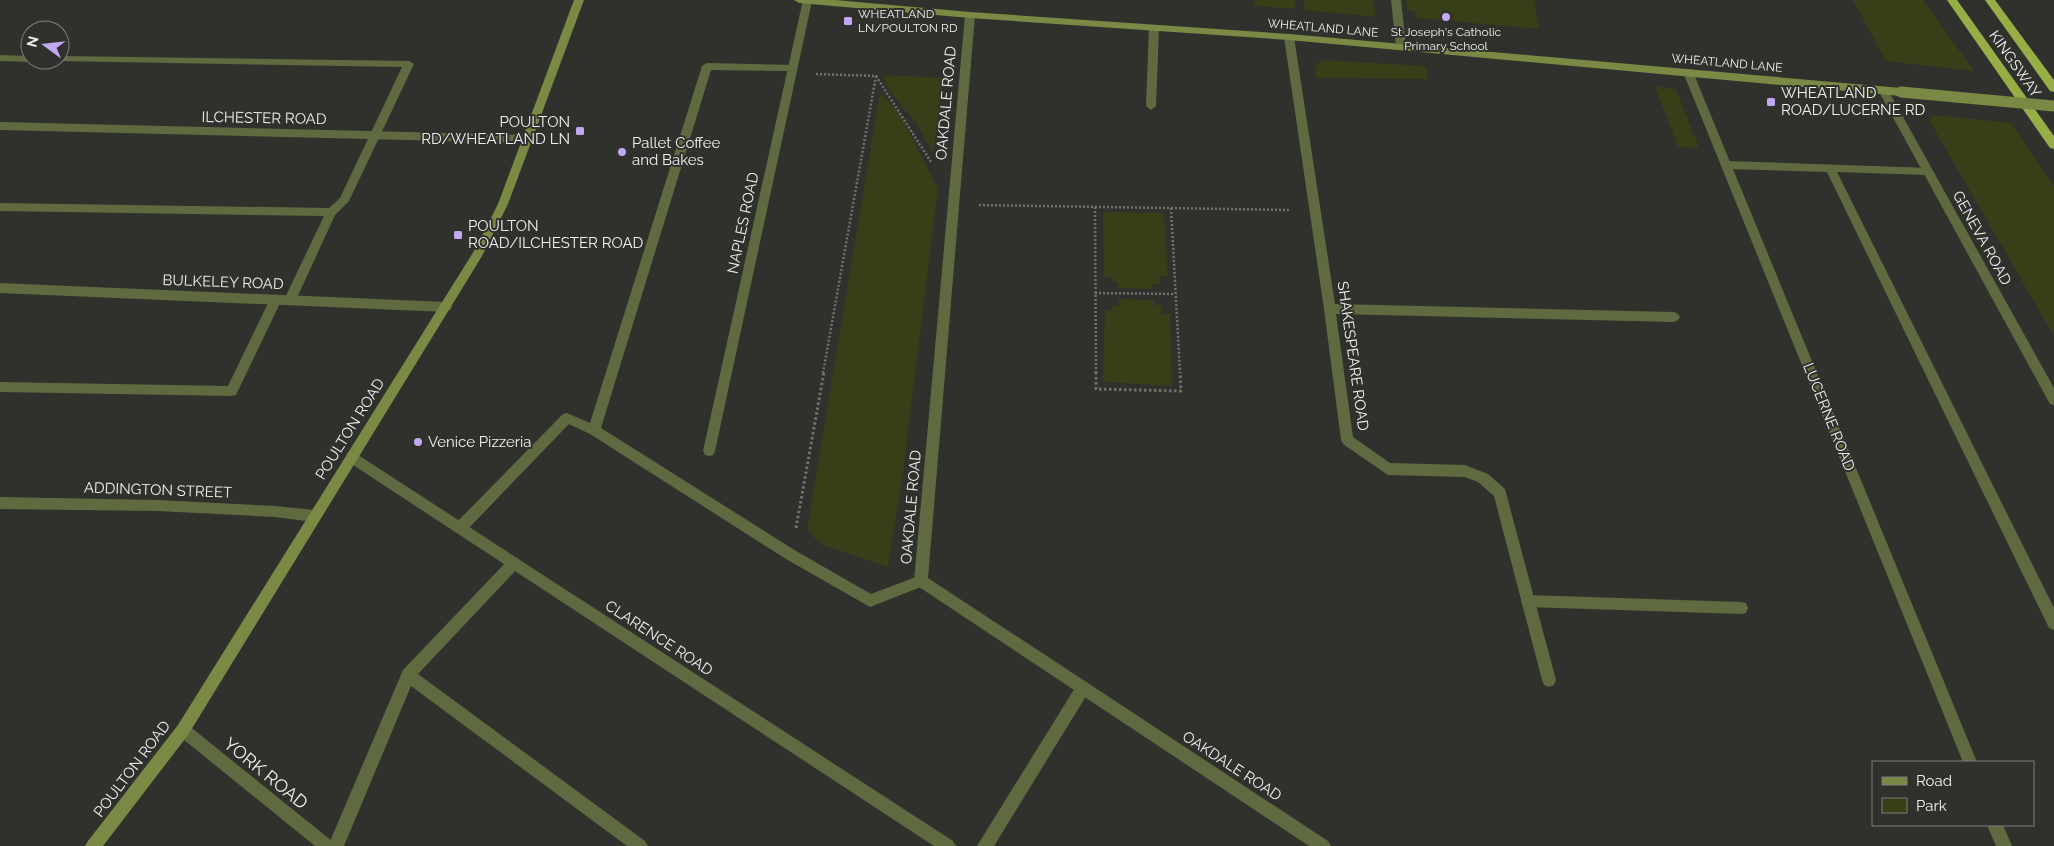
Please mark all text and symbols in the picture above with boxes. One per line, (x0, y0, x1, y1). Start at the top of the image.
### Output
place label: WHEATLAND LN/POULTON RD (858, 7, 958, 35)
marker: St Joseph's Catholic Primary School (1440, 11, 1452, 23)
marker: WHEATLAND LN/POULTON RD (842, 15, 854, 27)
street label: WHEATLAND LANE (1267, 16, 1379, 40)
north arrow (20, 20, 70, 70)
place label: St Joseph's Catholic Primary School (1391, 25, 1502, 53)
street label: KINGSWAY (1985, 27, 2045, 101)
text: N (23, 34, 42, 49)
street label: OAKDALE ROAD (932, 45, 960, 161)
street label: WHEATLAND LANE (1671, 51, 1783, 75)
place label: WHEATLAND ROAD/LUCERNE RD (1781, 84, 1925, 119)
marker: WHEATLAND ROAD/LUCERNE RD (1765, 96, 1777, 108)
street label: ILCHESTER ROAD (201, 108, 327, 128)
place label: POULTON RD/WHEATLAND LN (421, 113, 570, 148)
marker: POULTON RD/WHEATLAND LN (574, 125, 586, 137)
place label: Pallet Coffee and Bakes (632, 134, 721, 169)
marker: Pallet Coffee and Bakes (616, 146, 628, 158)
street label: NAPLES ROAD (723, 170, 763, 275)
street label: GENEVA ROAD (1949, 188, 2015, 288)
place label: POULTON ROAD/ILCHESTER ROAD (468, 217, 644, 252)
marker: POULTON ROAD/ILCHESTER ROAD (452, 229, 464, 241)
street label: BULKELEY ROAD (162, 271, 284, 293)
street label: SHAKESPEARE ROAD (1334, 280, 1372, 432)
street label: LUCERNE ROAD (1799, 360, 1859, 474)
street label: POULTON ROAD (312, 375, 389, 483)
place label: Venice Pizzeria (428, 433, 532, 451)
marker: Venice Pizzeria (412, 436, 424, 448)
street label: OAKDALE ROAD (897, 449, 925, 565)
street label: ADDINGTON STREET (84, 478, 232, 502)
street label: CLARENCE ROAD (602, 597, 716, 680)
street label: POULTON ROAD (90, 717, 174, 821)
street label: OAKDALE ROAD (1179, 727, 1285, 805)
street label: YORK ROAD (220, 733, 312, 813)
legend (1872, 761, 2034, 826)
text: Road (1916, 772, 1952, 790)
text: Park (1916, 797, 1947, 815)

